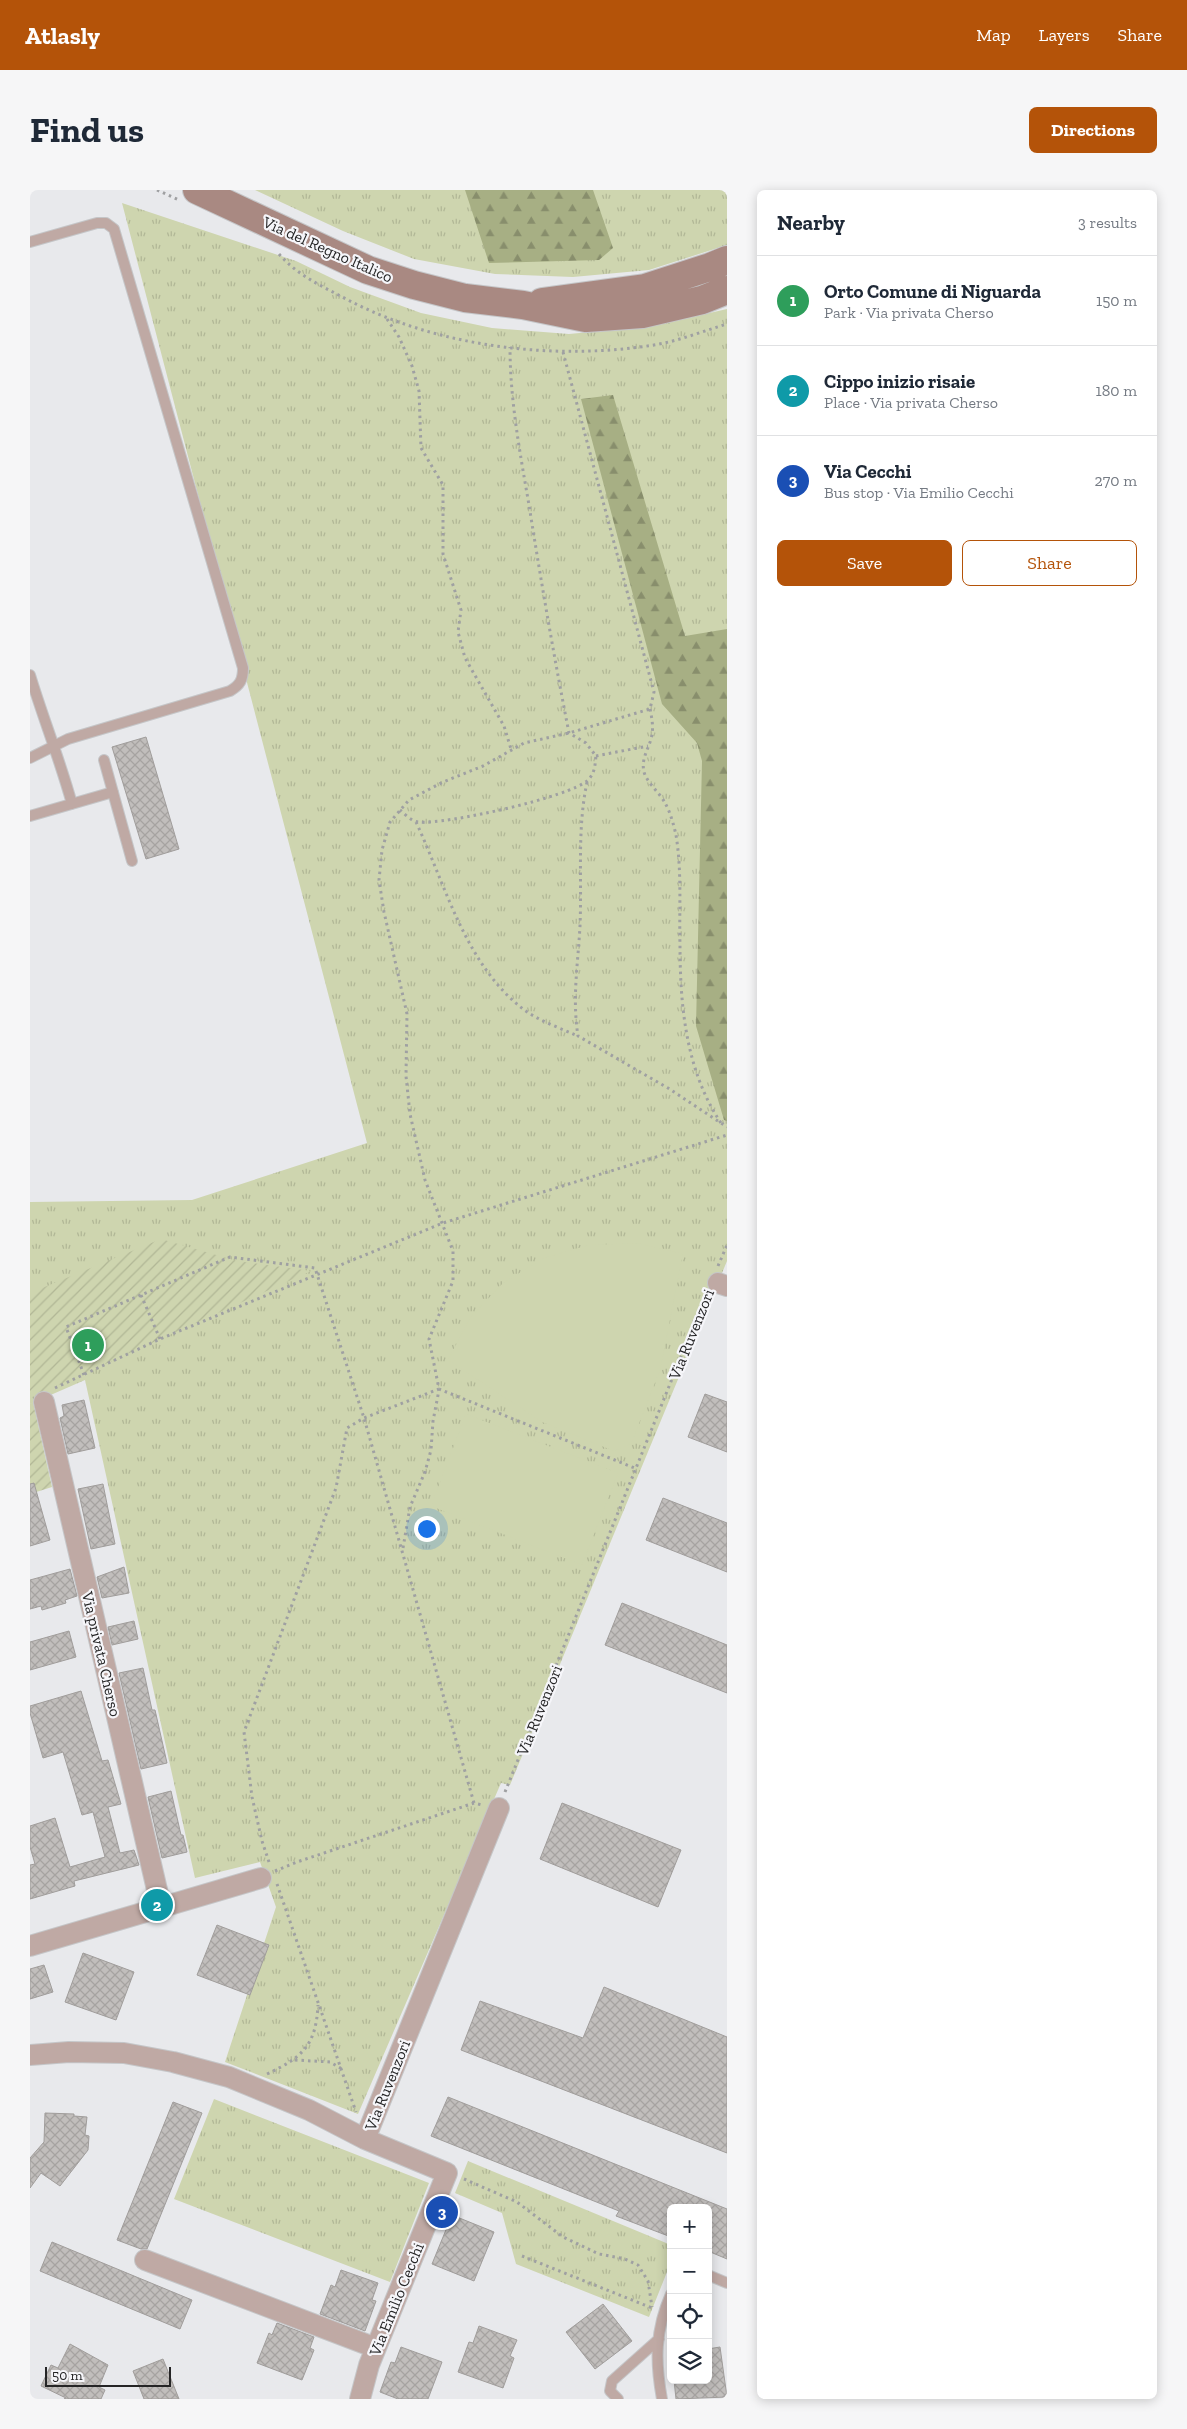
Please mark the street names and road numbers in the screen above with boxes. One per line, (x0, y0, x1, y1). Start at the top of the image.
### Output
street label: Via del Regno Italico (259, 212, 396, 287)
street label: Via Ruvenzori (664, 1286, 718, 1383)
street label: Via privata Cherso (78, 1589, 125, 1718)
street label: Via Ruvenzori (512, 1662, 566, 1759)
street label: Via Ruvenzori (360, 2037, 414, 2134)
street label: Via Emilio Cecchi (365, 2239, 428, 2359)

